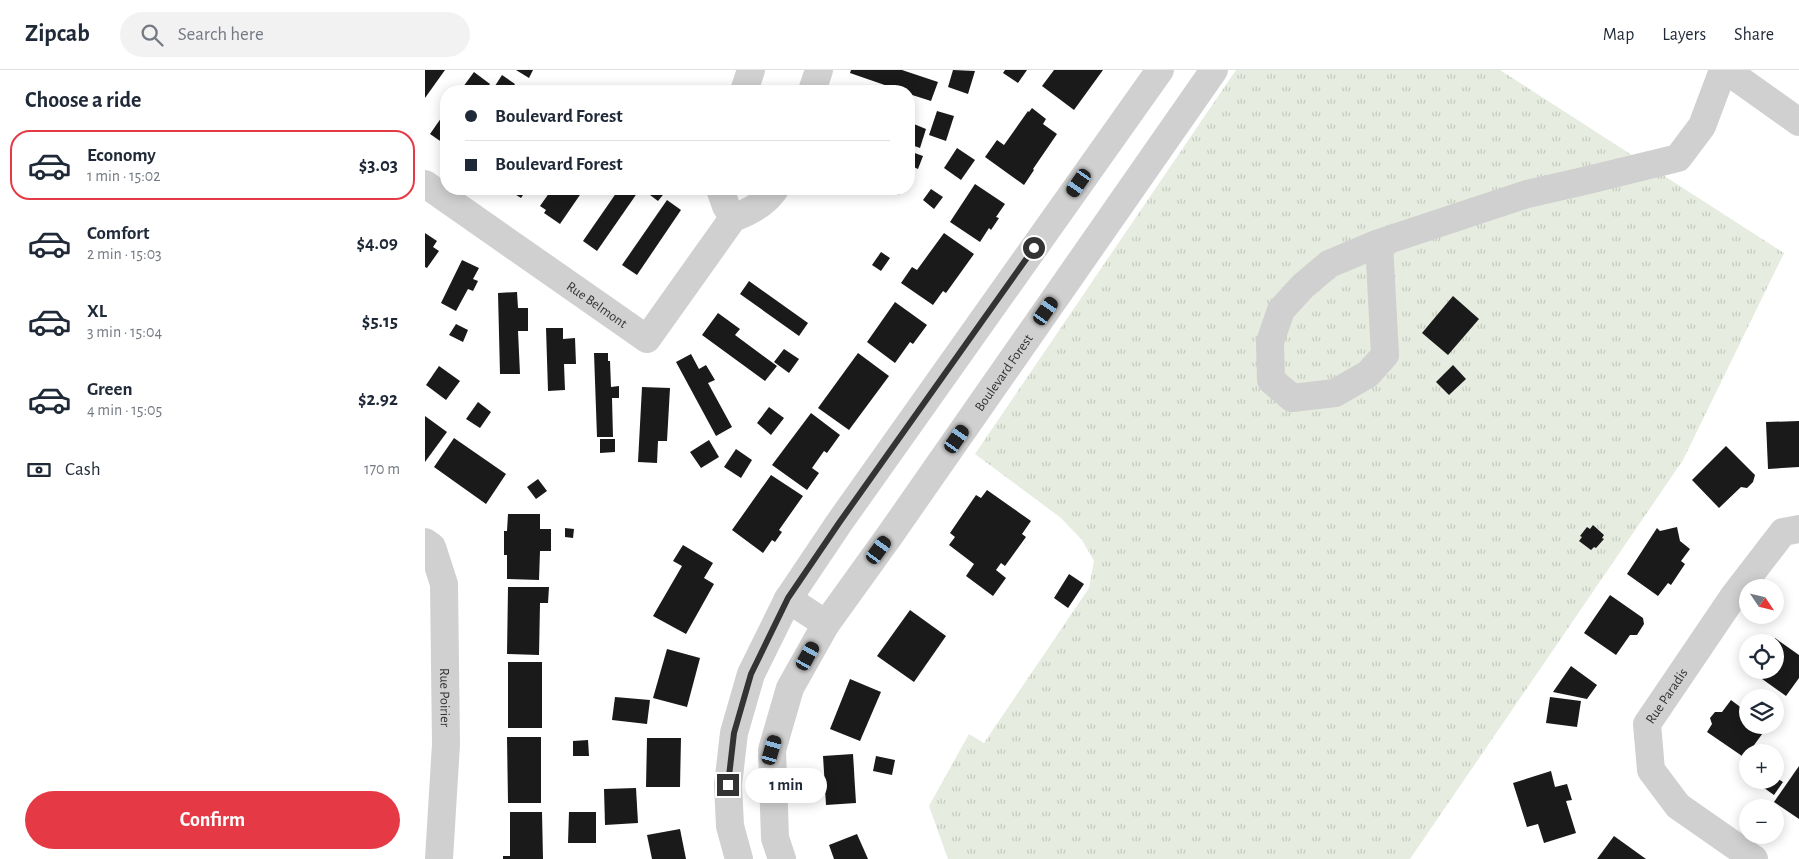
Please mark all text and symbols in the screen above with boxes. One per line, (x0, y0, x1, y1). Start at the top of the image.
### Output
search box (120, 12, 470, 57)
icon: search (138, 21, 166, 49)
text: Zipcab (25, 22, 90, 46)
text: Search here (178, 25, 264, 44)
text: Map (1603, 26, 1634, 44)
text: Layers (1662, 26, 1706, 44)
text: Share (1734, 26, 1774, 44)
text: Choose a ride (25, 89, 141, 111)
text: Boulevard Forest (495, 107, 623, 126)
icon: car (27, 143, 72, 188)
text: Economy (87, 146, 156, 165)
text: Boulevard Forest (495, 155, 623, 174)
text: $3.03 (359, 156, 398, 175)
car (1064, 166, 1093, 200)
text: 1 min · 15:02 (87, 168, 161, 184)
icon: car (27, 221, 72, 266)
text: Comfort (87, 224, 149, 243)
text: $4.09 (356, 234, 398, 253)
route start (1023, 237, 1045, 259)
text: 2 min · 15:03 (87, 246, 162, 262)
street label: Rue Belmont (564, 279, 630, 331)
car (1031, 294, 1060, 328)
icon: car (27, 299, 72, 344)
text: XL (87, 302, 107, 321)
text: $5.15 (362, 312, 398, 331)
text: 3 min · 15:04 (87, 324, 162, 340)
street label: Boulevard Forest (973, 331, 1036, 414)
icon: car (27, 377, 72, 422)
text: Green (87, 380, 133, 399)
text: $2.92 (358, 390, 398, 409)
text: 4 min · 15:05 (87, 402, 162, 418)
car (942, 422, 971, 456)
icon: cash (25, 456, 53, 484)
text: Cash (65, 460, 101, 479)
text: 170 m (364, 461, 400, 477)
car (864, 533, 893, 567)
north arrow (1739, 579, 1784, 624)
map controls (1739, 579, 1784, 844)
button: locate (1739, 634, 1784, 679)
car (794, 639, 821, 673)
street label: Rue Paradis (1643, 666, 1691, 726)
street label: Rue Poirier (437, 668, 452, 728)
button: layers (1739, 689, 1784, 734)
car (760, 734, 783, 766)
button: + (1739, 744, 1784, 789)
callout: 1 min (745, 768, 828, 802)
route end (717, 774, 739, 796)
text: 1 min (769, 777, 803, 793)
button: Confirm (25, 791, 400, 849)
button: − (1739, 799, 1784, 844)

